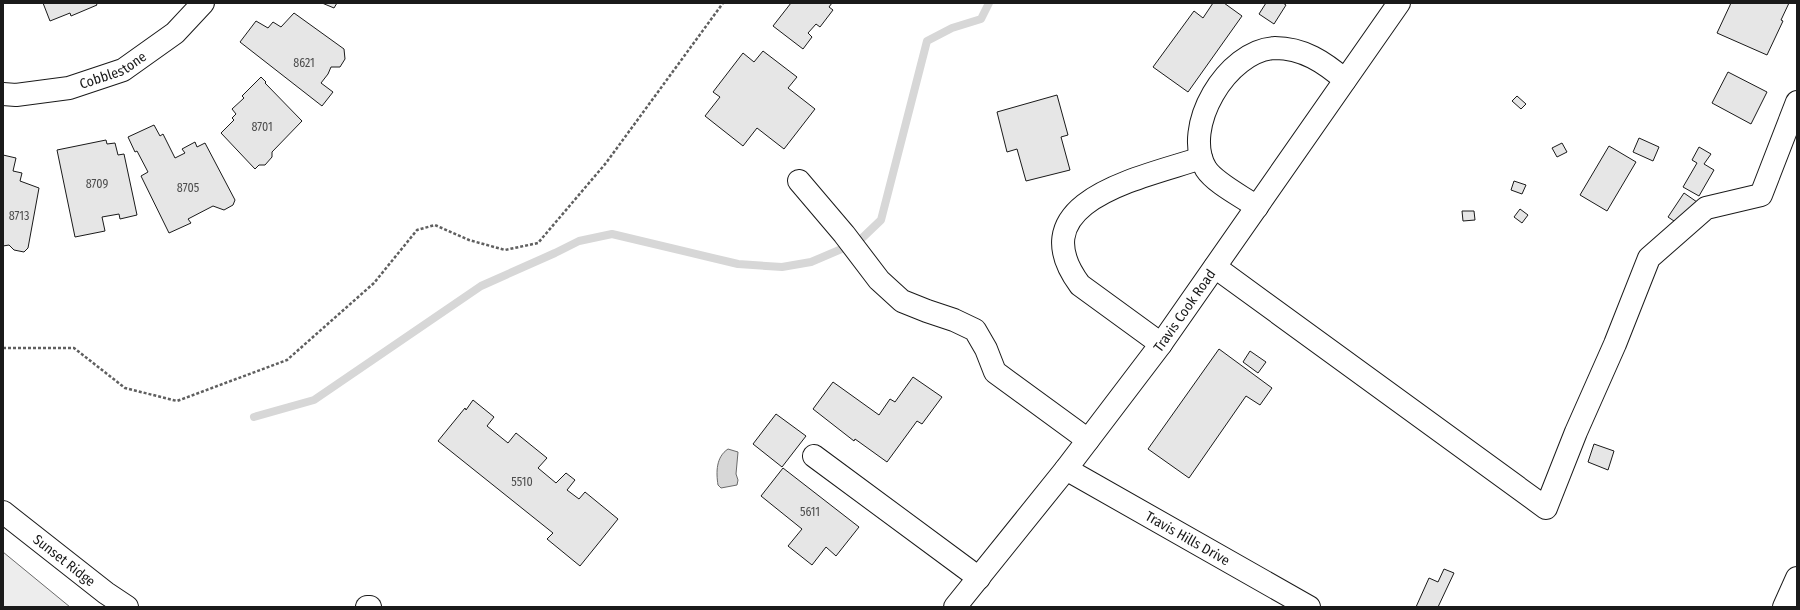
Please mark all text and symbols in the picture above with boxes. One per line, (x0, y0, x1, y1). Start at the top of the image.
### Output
street label: Cobblestone (77, 48, 150, 92)
house number: 8621 (293, 56, 315, 70)
house number: 8701 (251, 120, 273, 134)
house number: 8709 (86, 177, 108, 191)
house number: 8705 (177, 181, 200, 195)
house number: 8713 (9, 209, 29, 223)
street label: Travis Cook Road (1150, 266, 1219, 355)
house number: 5510 (511, 475, 533, 489)
house number: 5611 (800, 505, 820, 519)
street label: Travis Hills Drive (1142, 507, 1233, 569)
street label: Sunset Ridge (30, 531, 99, 590)

